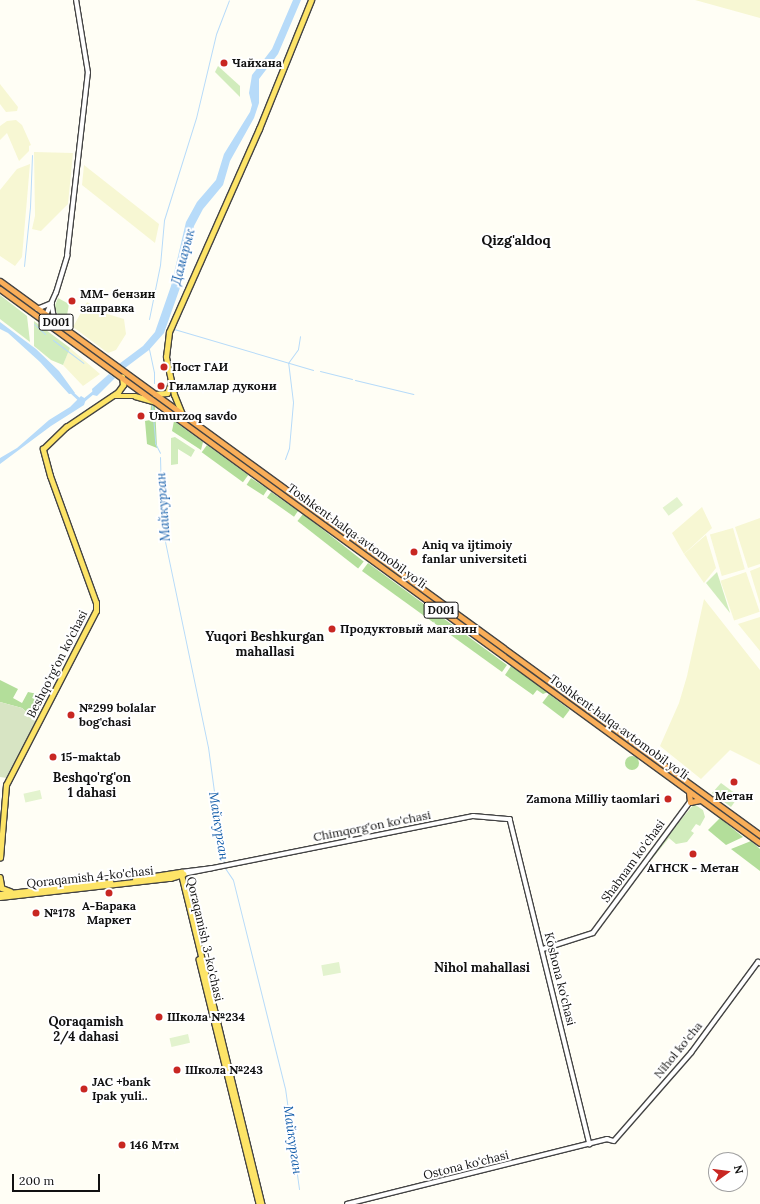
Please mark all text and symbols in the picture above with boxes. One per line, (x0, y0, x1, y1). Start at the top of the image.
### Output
place label: Чайхана (232, 56, 282, 70)
marker: Чайхана (219, 58, 229, 68)
water label: Дамарык (169, 227, 199, 287)
district label: Qizg'aldoq (481, 232, 551, 248)
place label: ММ- бензин заправка (80, 287, 156, 315)
marker: ММ- бензин заправка (67, 296, 77, 306)
road number: D001 (38, 313, 74, 331)
place label: Пост ГАИ (172, 360, 228, 374)
marker: Пост ГАИ (159, 362, 169, 372)
place label: Гиламлар дукони (169, 379, 277, 393)
marker: Гиламлар дукони (156, 381, 166, 391)
place label: Umurzoq savdo (149, 409, 237, 423)
marker: Umurzoq savdo (136, 411, 146, 421)
water label: Майкурган (154, 472, 174, 542)
street label: Toshkent halqa avtomobil yo'li (285, 481, 429, 591)
place label: Aniq va ijtimoiy fanlar universiteti (422, 538, 527, 566)
marker: Aniq va ijtimoiy fanlar universiteti (409, 547, 419, 557)
road number: D001 (423, 601, 459, 619)
street label: Beshqo'rg'on ko'chasi (24, 608, 90, 720)
place label: Продуктовый магазин (340, 622, 477, 636)
marker: Продуктовый магазин (327, 624, 337, 634)
district label: Yuqori Beshkurgan mahallasi (206, 630, 324, 661)
street label: Toshkent halqa avtomobil yo'li (547, 672, 691, 782)
place label: №299 bolalar bog'chasi (79, 701, 156, 729)
marker: №299 bolalar bog'chasi (66, 710, 76, 720)
place label: 15-maktab (61, 750, 121, 764)
marker: 15-maktab (48, 752, 58, 762)
district label: Beshqo'rg'on 1 dahasi (53, 771, 131, 802)
marker: Метан (729, 777, 739, 787)
place label: Метан (715, 789, 753, 803)
water label: Майкурган (205, 791, 231, 861)
place label: Zamona Milliy taomlari (526, 792, 660, 806)
marker: Zamona Milliy taomlari (663, 794, 673, 804)
street label: Chimqorg'on ko'chasi (312, 808, 432, 844)
street label: Shabnam ko'chasi (598, 817, 668, 905)
marker: АГНСК - Метан (688, 849, 698, 859)
place label: АГНСК - Метан (647, 861, 739, 875)
street label: Qoraqamish 4-ko'chasi (26, 863, 154, 891)
street label: Qoraqamish 3-ko'chasi (184, 875, 226, 1003)
marker: А-Барака Маркет (104, 888, 114, 898)
place label: А-Барака Маркет (82, 899, 136, 927)
place label: №178 (44, 906, 75, 920)
marker: №178 (31, 908, 41, 918)
street label: Koshona ko'chasi (541, 931, 579, 1027)
district label: Nihol mahallasi (434, 960, 530, 976)
place label: Школа №234 (167, 1010, 245, 1024)
marker: Школа №234 (154, 1012, 164, 1022)
district label: Qoraqamish 2/4 dahasi (48, 1015, 124, 1046)
street label: Nihol ko'cha (651, 1019, 705, 1081)
place label: Школа №243 (185, 1063, 263, 1077)
marker: Школа №243 (172, 1065, 182, 1075)
place label: JAC +bank Ipak yuli.. (92, 1075, 151, 1103)
marker: JAC +bank Ipak yuli.. (79, 1084, 89, 1094)
water label: Майкурган (279, 1105, 305, 1175)
place label: 146 Мтм (130, 1138, 179, 1152)
marker: 146 Мтм (117, 1140, 127, 1150)
street label: Ostona ko'chasi (422, 1147, 510, 1183)
north arrow (708, 1152, 748, 1192)
text: N (731, 1164, 746, 1175)
scale bar (14, 1166, 102, 1192)
text: 200 m (19, 1173, 54, 1188)

